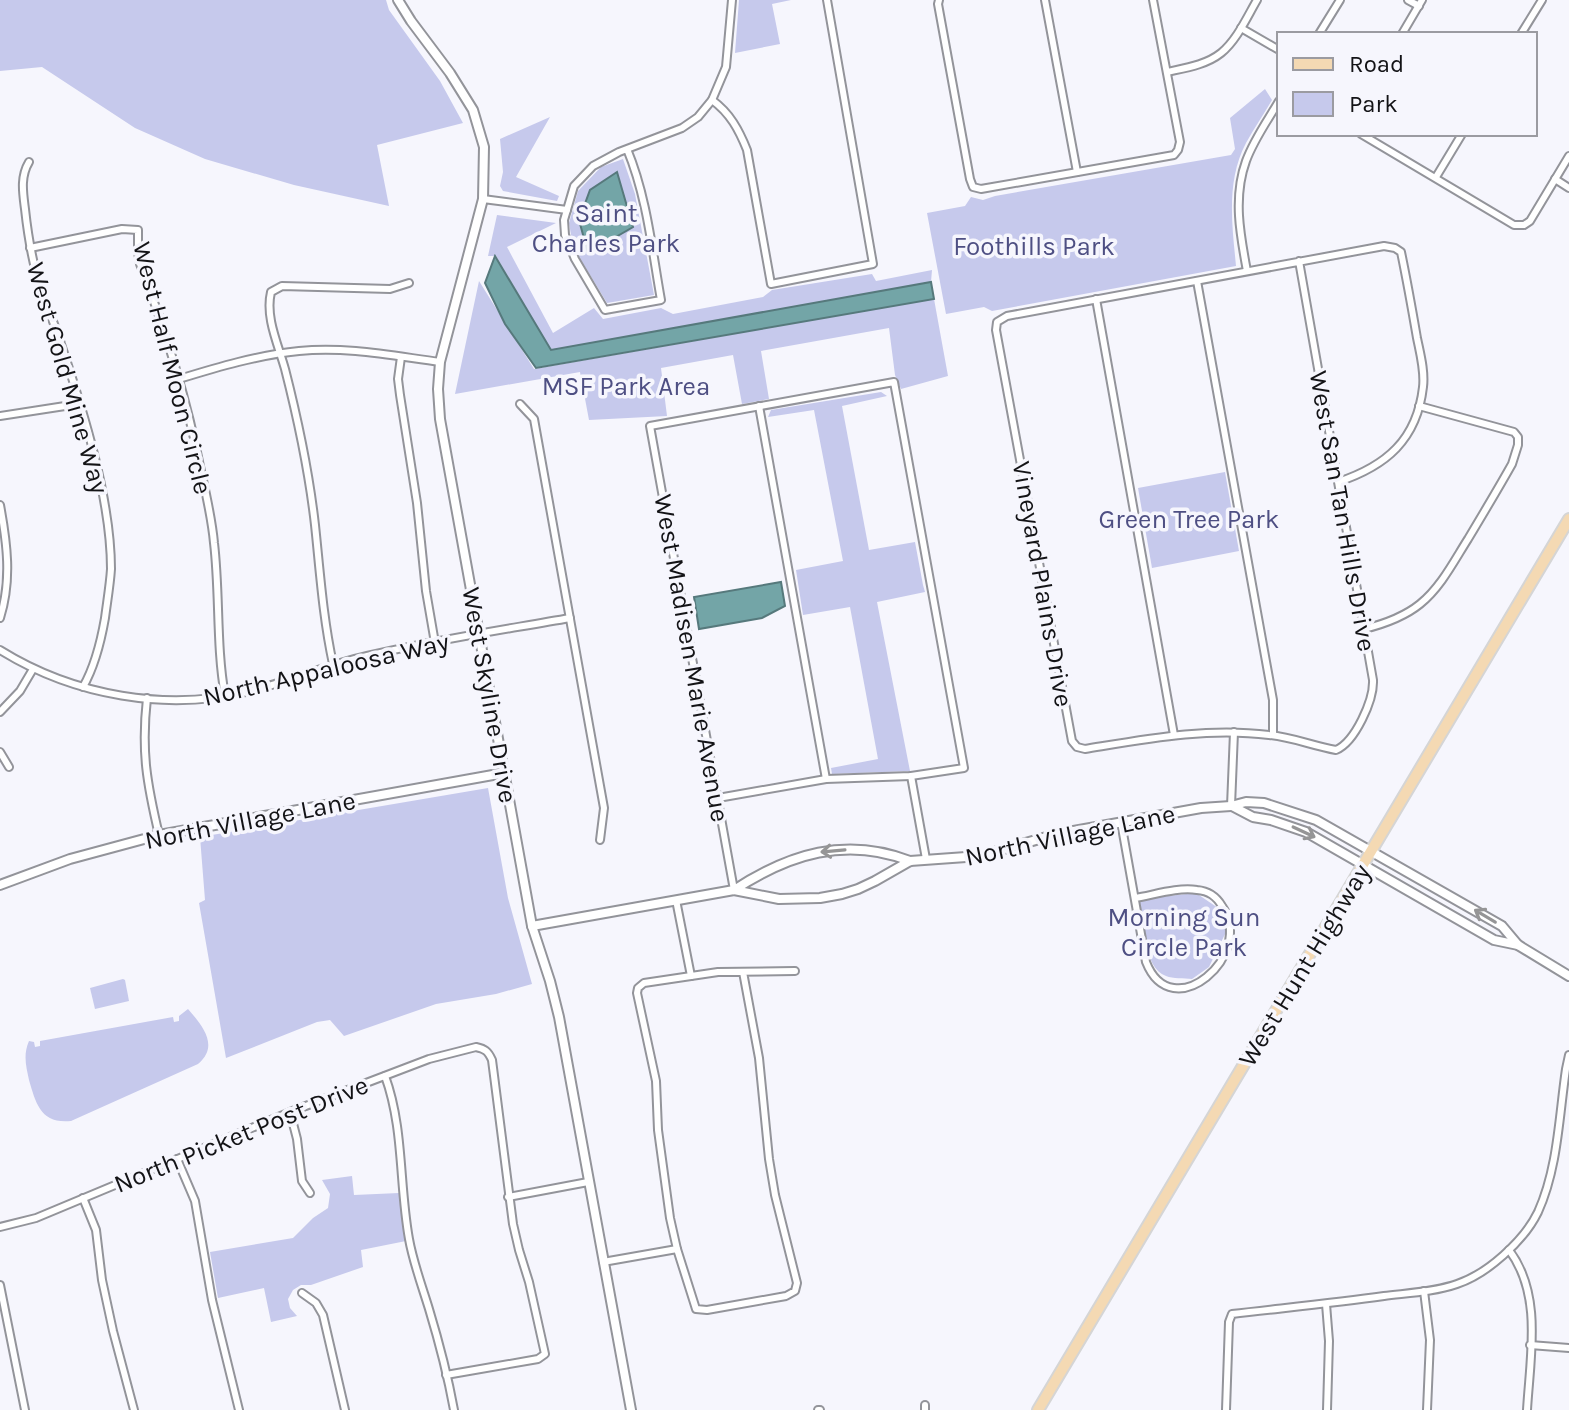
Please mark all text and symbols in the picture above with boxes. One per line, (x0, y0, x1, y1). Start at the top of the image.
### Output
legend (1277, 32, 1537, 136)
text: Road (1349, 50, 1404, 78)
text: Park (1349, 90, 1398, 118)
park label: Saint Charles Park (532, 198, 680, 259)
park label: Foothills Park (953, 231, 1115, 262)
street label: West Half Moon Circle (126, 239, 219, 497)
street label: West Gold Mine Way (20, 259, 115, 497)
street label: West San Tan Hills Drive (1303, 368, 1382, 654)
park label: MSF Park Area (542, 371, 710, 402)
street label: Vineyard Plains Drive (1006, 459, 1079, 709)
street label: West Madisen Marie Avenue (647, 492, 736, 824)
park label: Green Tree Park (1099, 504, 1279, 535)
street label: West Skyline Drive (455, 585, 524, 805)
street label: North Appaloosa Way (200, 626, 452, 713)
street label: North Village Lane (142, 785, 358, 856)
street label: North Village Lane (962, 798, 1178, 873)
one-way arrow (1292, 825, 1316, 840)
one-way arrow (820, 844, 847, 859)
street label: West Hunt Highway (1232, 858, 1377, 1072)
park label: Morning Sun Circle Park (1108, 902, 1260, 963)
one-way arrow (1474, 908, 1497, 924)
street label: North Picket Post Drive (110, 1069, 373, 1200)

